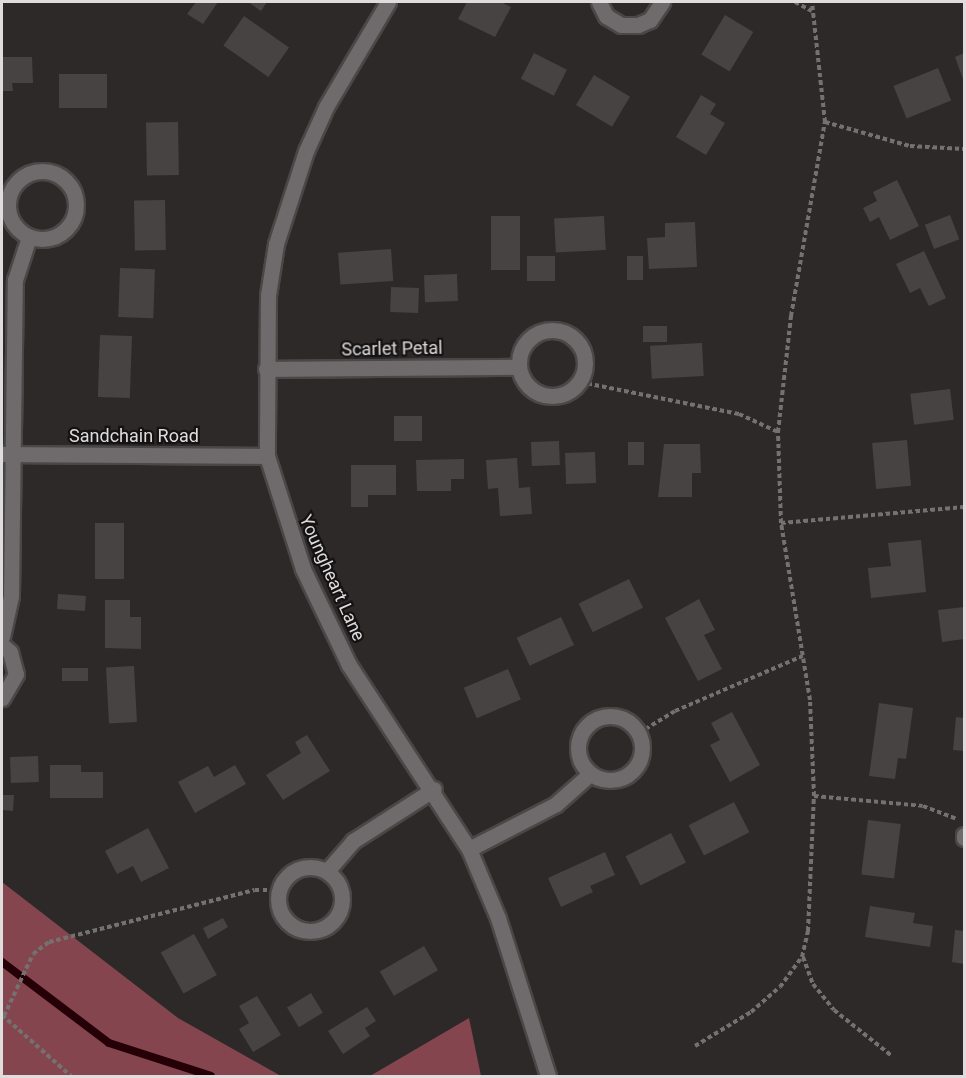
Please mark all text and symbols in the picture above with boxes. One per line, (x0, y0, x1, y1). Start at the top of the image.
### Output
street label: Scarlet Petal (341, 337, 443, 361)
street label: Sandchain Road (69, 425, 199, 447)
street label: Youngheart Lane (295, 512, 369, 644)

